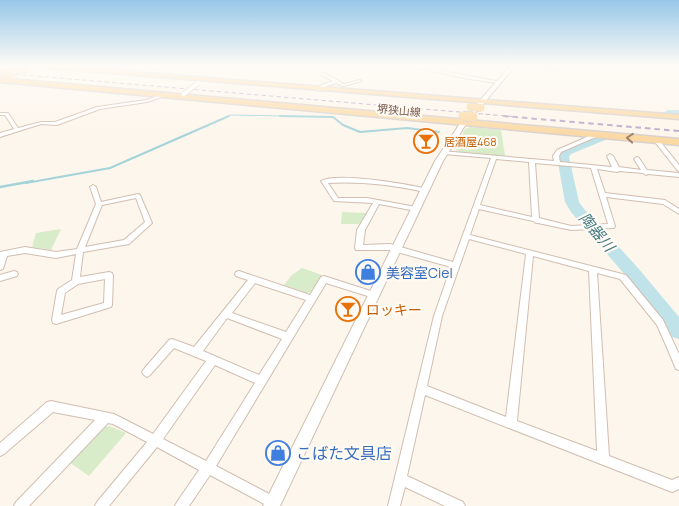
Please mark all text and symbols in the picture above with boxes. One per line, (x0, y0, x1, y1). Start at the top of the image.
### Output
street label: 堺狭山線 (376, 101, 422, 119)
bar icon: 居酒屋468 (413, 128, 439, 154)
one-way arrow (626, 133, 634, 144)
place label: 居酒屋468 (444, 134, 497, 149)
water label: 陶器川 (574, 208, 621, 258)
shop icon: 美容室Ciel (355, 259, 381, 285)
place label: 美容室Ciel (386, 263, 453, 282)
bar icon: ロッキー (335, 296, 361, 322)
place label: ロッキー (366, 300, 422, 319)
shop icon: こばた文具店 (265, 440, 291, 466)
place label: こばた文具店 (296, 442, 392, 464)

